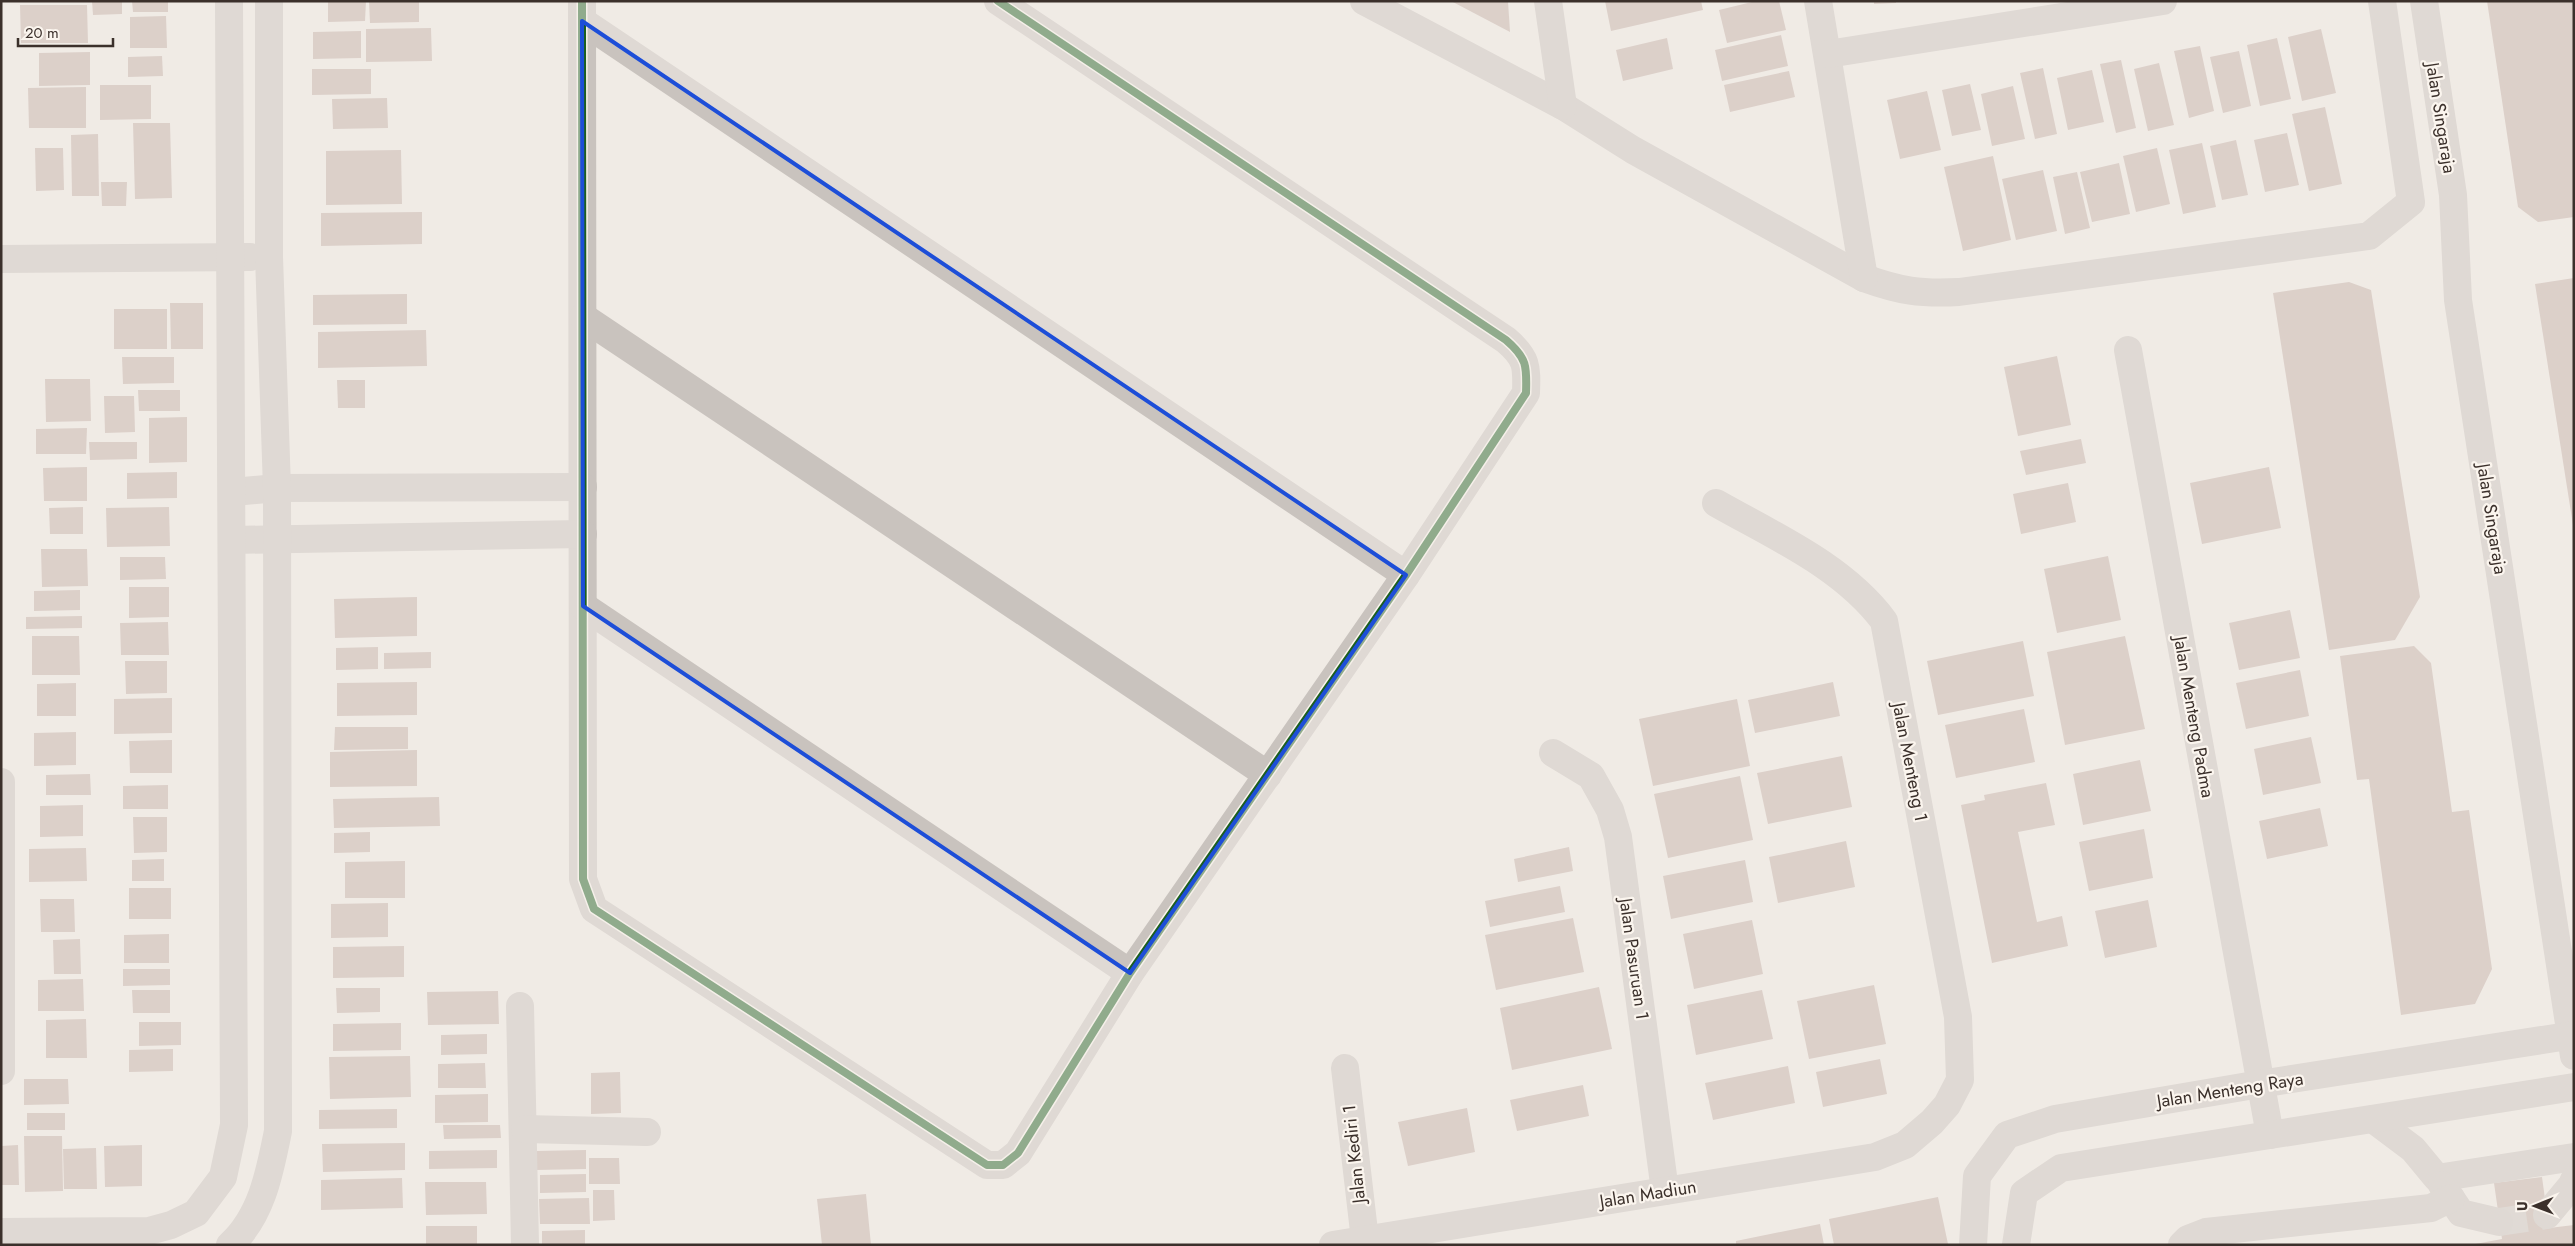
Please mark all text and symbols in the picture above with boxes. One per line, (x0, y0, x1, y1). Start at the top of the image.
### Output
scale bar (18, 15, 112, 47)
text: 20 m (25, 22, 59, 44)
street label: Jalan Singaraja (2419, 59, 2463, 175)
street label: Jalan Singaraja (2470, 460, 2514, 576)
street label: Jalan Menteng Padma (2167, 632, 2221, 800)
street label: Jalan Menteng 1 (1885, 698, 1934, 824)
street label: Jalan Pasuruan 1 (1612, 895, 1655, 1021)
street label: Jalan Menteng Raya (2153, 1066, 2305, 1115)
street label: Jalan Kediri 1 (1336, 1103, 1372, 1206)
street label: Jalan Madiun (1596, 1174, 1698, 1215)
north arrow (2510, 1181, 2560, 1231)
text: U (2512, 1201, 2532, 1211)

